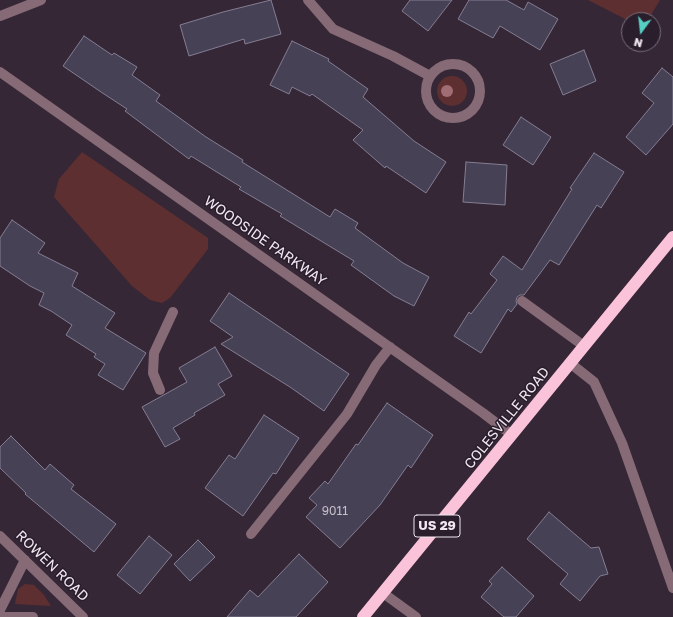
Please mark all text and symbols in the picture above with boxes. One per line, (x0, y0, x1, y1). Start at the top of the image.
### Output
north arrow (621, 12, 661, 52)
text: N (632, 36, 644, 50)
street label: WOODSIDE PARKWAY (201, 192, 329, 290)
street label: COLESVILLE ROAD (461, 364, 553, 472)
house number: 9011 (322, 504, 348, 518)
road number: US 29 (414, 515, 460, 537)
street label: ROWEN ROAD (12, 527, 92, 605)

